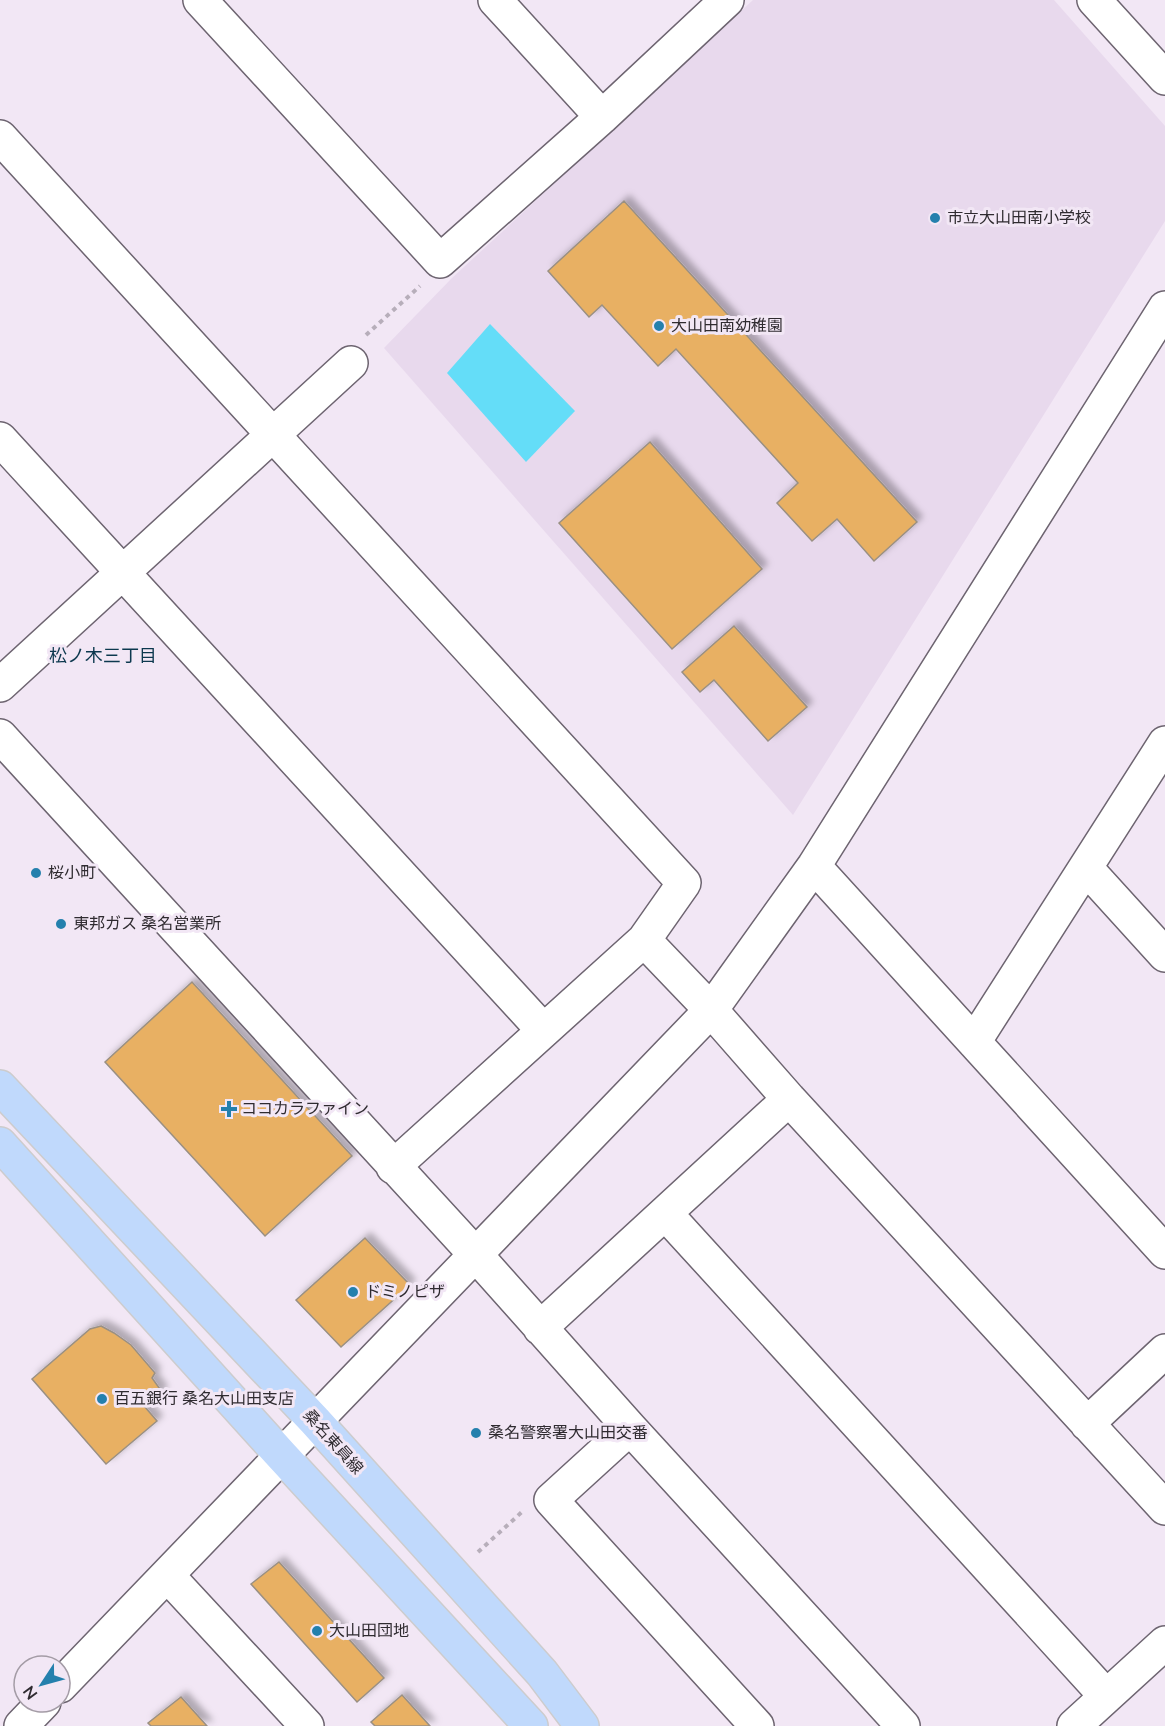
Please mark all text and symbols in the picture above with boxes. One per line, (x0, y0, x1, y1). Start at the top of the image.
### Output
place label: 市立大山田南小学校 (947, 207, 1091, 229)
marker: 市立大山田南小学校 (928, 211, 942, 225)
place label: 大山田南幼稚園 (671, 315, 783, 337)
marker: 大山田南幼稚園 (652, 319, 666, 333)
district label: 松ノ木三丁目 (49, 644, 157, 668)
place label: 桜小町 (48, 862, 96, 884)
marker: 桜小町 (29, 866, 43, 880)
place label: 東邦ガス 桑名営業所 (73, 913, 221, 935)
marker: 東邦ガス 桑名営業所 (54, 917, 68, 931)
place label: ココカラファイン (241, 1098, 369, 1120)
marker: ココカラファイン (222, 1102, 236, 1116)
place label: ドミノピザ (365, 1281, 445, 1303)
marker: ドミノピザ (346, 1285, 360, 1299)
place label: 百五銀行 桑名大山田支店 (114, 1388, 294, 1410)
marker: 百五銀行 桑名大山田支店 (95, 1392, 109, 1406)
street label: 桑名東員線 (298, 1405, 368, 1479)
place label: 桑名警察署大山田交番 (488, 1422, 648, 1444)
marker: 桑名警察署大山田交番 (469, 1426, 483, 1440)
place label: 大山田団地 (329, 1620, 409, 1642)
marker: 大山田団地 (310, 1624, 324, 1638)
north arrow (12, 1654, 72, 1714)
text: N (18, 1681, 43, 1704)

